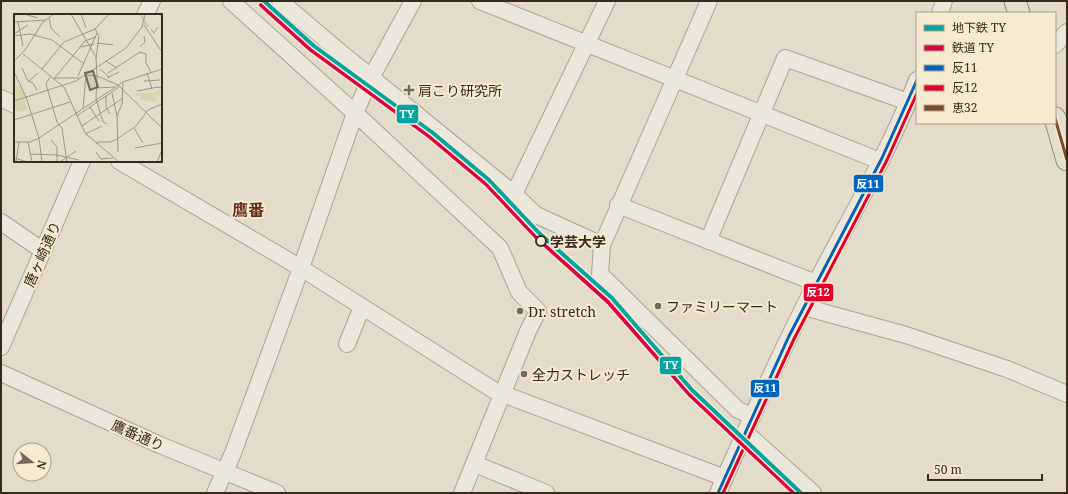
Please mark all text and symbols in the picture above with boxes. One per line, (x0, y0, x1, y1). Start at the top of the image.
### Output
legend (916, 12, 1056, 124)
inset map (14, 14, 162, 162)
text: 地下鉄 TY (952, 19, 1006, 36)
text: 鉄道 TY (952, 39, 994, 56)
text: 反11 (952, 59, 977, 76)
text: 反12 (952, 79, 977, 96)
place label: 肩こり研究所 (418, 81, 502, 100)
marker: 肩こり研究所 (403, 84, 415, 96)
text: 恵32 (952, 99, 977, 116)
line badge: TY (396, 104, 419, 124)
text: TY (400, 106, 415, 121)
line badge: 反11 (853, 174, 884, 193)
text: 反11 (856, 176, 880, 191)
district label: 鷹番 (232, 199, 264, 221)
street label: 唐ヶ崎通り (19, 218, 65, 290)
place label: 学芸大学 (550, 232, 606, 251)
marker: 学芸大学 (535, 235, 547, 247)
line badge: 反12 (803, 283, 834, 302)
text: 反12 (806, 284, 830, 299)
place label: ファミリーマート (666, 297, 778, 316)
marker: ファミリーマート (653, 301, 663, 311)
place label: Dr. stretch (528, 302, 596, 321)
marker: Dr. stretch (515, 306, 525, 316)
line badge: TY (659, 356, 682, 375)
text: TY (664, 357, 679, 372)
place label: 全力ストレッチ (532, 365, 630, 384)
marker: 全力ストレッチ (519, 369, 529, 379)
line badge: 反11 (750, 379, 780, 398)
text: 反11 (753, 380, 777, 395)
street label: 鷹番通り (109, 415, 167, 455)
north arrow (12, 442, 52, 482)
scale bar (928, 456, 1042, 482)
text: N (34, 459, 50, 472)
text: 50 m (934, 461, 962, 478)

